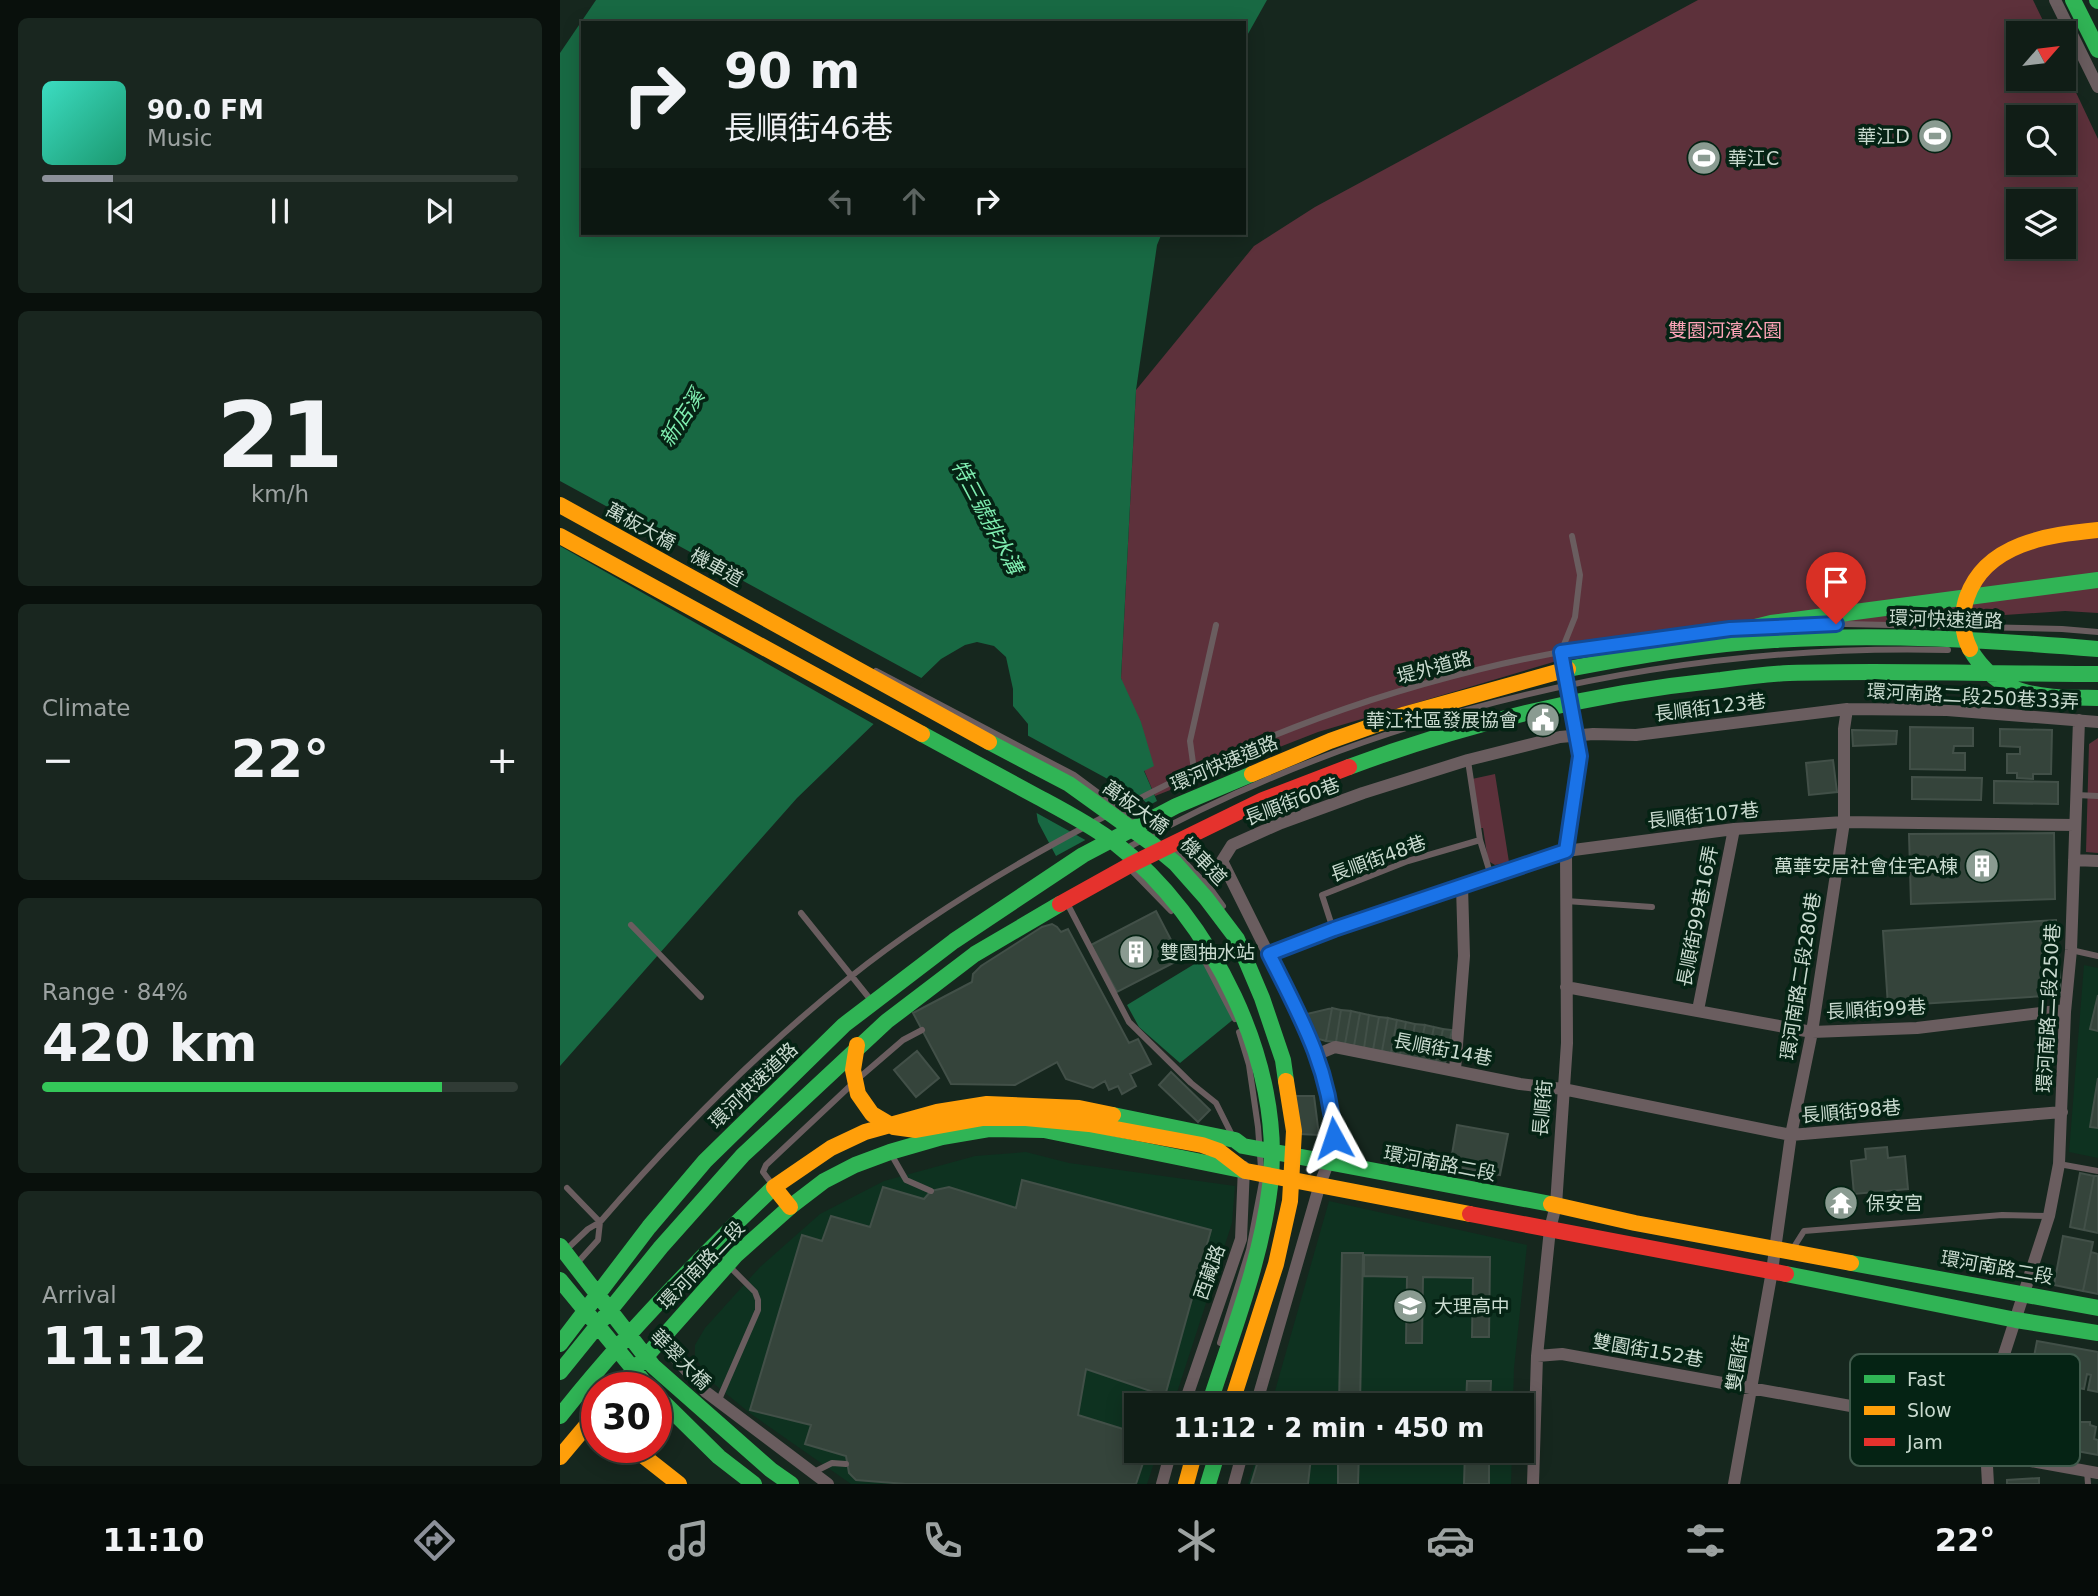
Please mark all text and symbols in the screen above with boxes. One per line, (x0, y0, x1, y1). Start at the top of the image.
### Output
north arrow (2006, 21, 2076, 91)
map controls (2006, 21, 2076, 259)
text: 90 m (724, 43, 860, 100)
icon: right (609, 49, 700, 140)
text: 90.0 FM (147, 95, 264, 125)
button: search (2006, 105, 2076, 175)
text: 長順街46巷 (724, 109, 893, 147)
sports icon: 華江D (1916, 117, 1954, 155)
text: Music (147, 125, 212, 151)
place label: 華江D (1857, 125, 1910, 147)
sports icon: 華江C (1685, 139, 1723, 177)
place label: 華江C (1728, 147, 1779, 169)
icon: left (822, 182, 860, 220)
icon: ahead (895, 182, 933, 220)
icon: right (968, 182, 1006, 220)
button: layers (2006, 189, 2076, 259)
icon: previous (102, 192, 140, 230)
icon: pause (261, 192, 299, 230)
icon: next (420, 192, 458, 230)
park label: 雙園河濱公園 (1668, 319, 1782, 341)
text: 21 (217, 383, 343, 488)
water label: 新店溪 (655, 383, 711, 451)
water label: 特三號排水溝 (947, 456, 1029, 581)
text: km/h (251, 481, 309, 507)
street label: 萬板大橋 (602, 498, 680, 554)
street label: 機車道 (687, 544, 747, 590)
pin (1806, 552, 1866, 624)
icon: arrive (1817, 563, 1855, 601)
street label: 環河快速道路 (1889, 606, 2003, 632)
street label: 堤外道路 (1394, 647, 1474, 687)
street label: 環河南路二段250巷33弄 (1866, 679, 2080, 713)
street label: 長順街123巷 (1653, 689, 1767, 725)
text: Climate (42, 695, 131, 721)
public building icon: 華江社區發展協會 (1524, 701, 1562, 739)
place label: 華江社區發展協會 (1366, 709, 1518, 731)
text: 22° (231, 729, 329, 789)
street label: 環河快速道路 (1167, 731, 1281, 795)
text: − (42, 738, 74, 782)
text: + (486, 738, 518, 782)
street label: 長順街60巷 (1241, 773, 1343, 829)
street label: 萬板大橋 (1099, 776, 1173, 838)
street label: 長順街107巷 (1646, 798, 1760, 832)
street label: 長順街48巷 (1327, 831, 1429, 885)
street label: 機車道 (1176, 833, 1232, 889)
street label: 長順街99巷16弄 (1673, 844, 1721, 988)
building icon: 萬華安居社會住宅A棟 (1963, 847, 2001, 885)
place label: 萬華安居社會住宅A棟 (1774, 855, 1958, 877)
street label: 環河南路二段280巷 (1776, 891, 1824, 1061)
street label: 環河南路二段250巷 (2033, 923, 2063, 1093)
building icon: 雙園抽水站 (1117, 933, 1155, 971)
place label: 雙園抽水站 (1160, 941, 1255, 963)
text: Range · 84% (42, 979, 188, 1005)
street label: 長順街99巷 (1825, 995, 1927, 1023)
text: 420 km (42, 1013, 257, 1073)
street label: 長順街14巷 (1392, 1029, 1494, 1069)
street label: 環河快速道路 (704, 1037, 802, 1133)
street label: 長順街 (1529, 1079, 1555, 1137)
street label: 長順街98巷 (1800, 1096, 1902, 1126)
position arrow (1297, 1101, 1371, 1175)
street label: 環河南路二段 (1382, 1141, 1498, 1185)
temple icon: 保安宮 (1822, 1184, 1860, 1222)
place label: 保安宮 (1866, 1192, 1923, 1214)
street label: 環河南路二段 (653, 1216, 749, 1314)
street label: 西藏路 (1189, 1241, 1229, 1303)
street label: 環河南路二段 (1939, 1246, 2055, 1288)
text: Arrival (42, 1282, 117, 1308)
school or university icon: 大理高中 (1391, 1287, 1429, 1325)
place label: 大理高中 (1434, 1295, 1510, 1317)
text: 11:12 (42, 1316, 208, 1376)
street label: 華翠大橋 (646, 1324, 716, 1394)
street label: 雙園街152巷 (1591, 1329, 1705, 1371)
street label: 雙園街 (1722, 1333, 1752, 1393)
legend (1850, 1354, 2080, 1466)
text: Fast (1907, 1368, 1945, 1390)
speed limit sign: 30 (581, 1372, 672, 1463)
text: Slow (1907, 1399, 1952, 1421)
text: 11:12 · 2 min · 450 m (1174, 1413, 1484, 1443)
text: Jam (1906, 1431, 1943, 1453)
icon: directions (410, 1516, 459, 1565)
icon: music (664, 1516, 713, 1565)
icon: phone (918, 1516, 967, 1565)
icon: climate (1172, 1516, 1221, 1565)
icon: car (1426, 1516, 1475, 1565)
icon: filters (1681, 1516, 1730, 1565)
text: 11:10 (103, 1521, 204, 1559)
text: 22° (1935, 1521, 1995, 1559)

